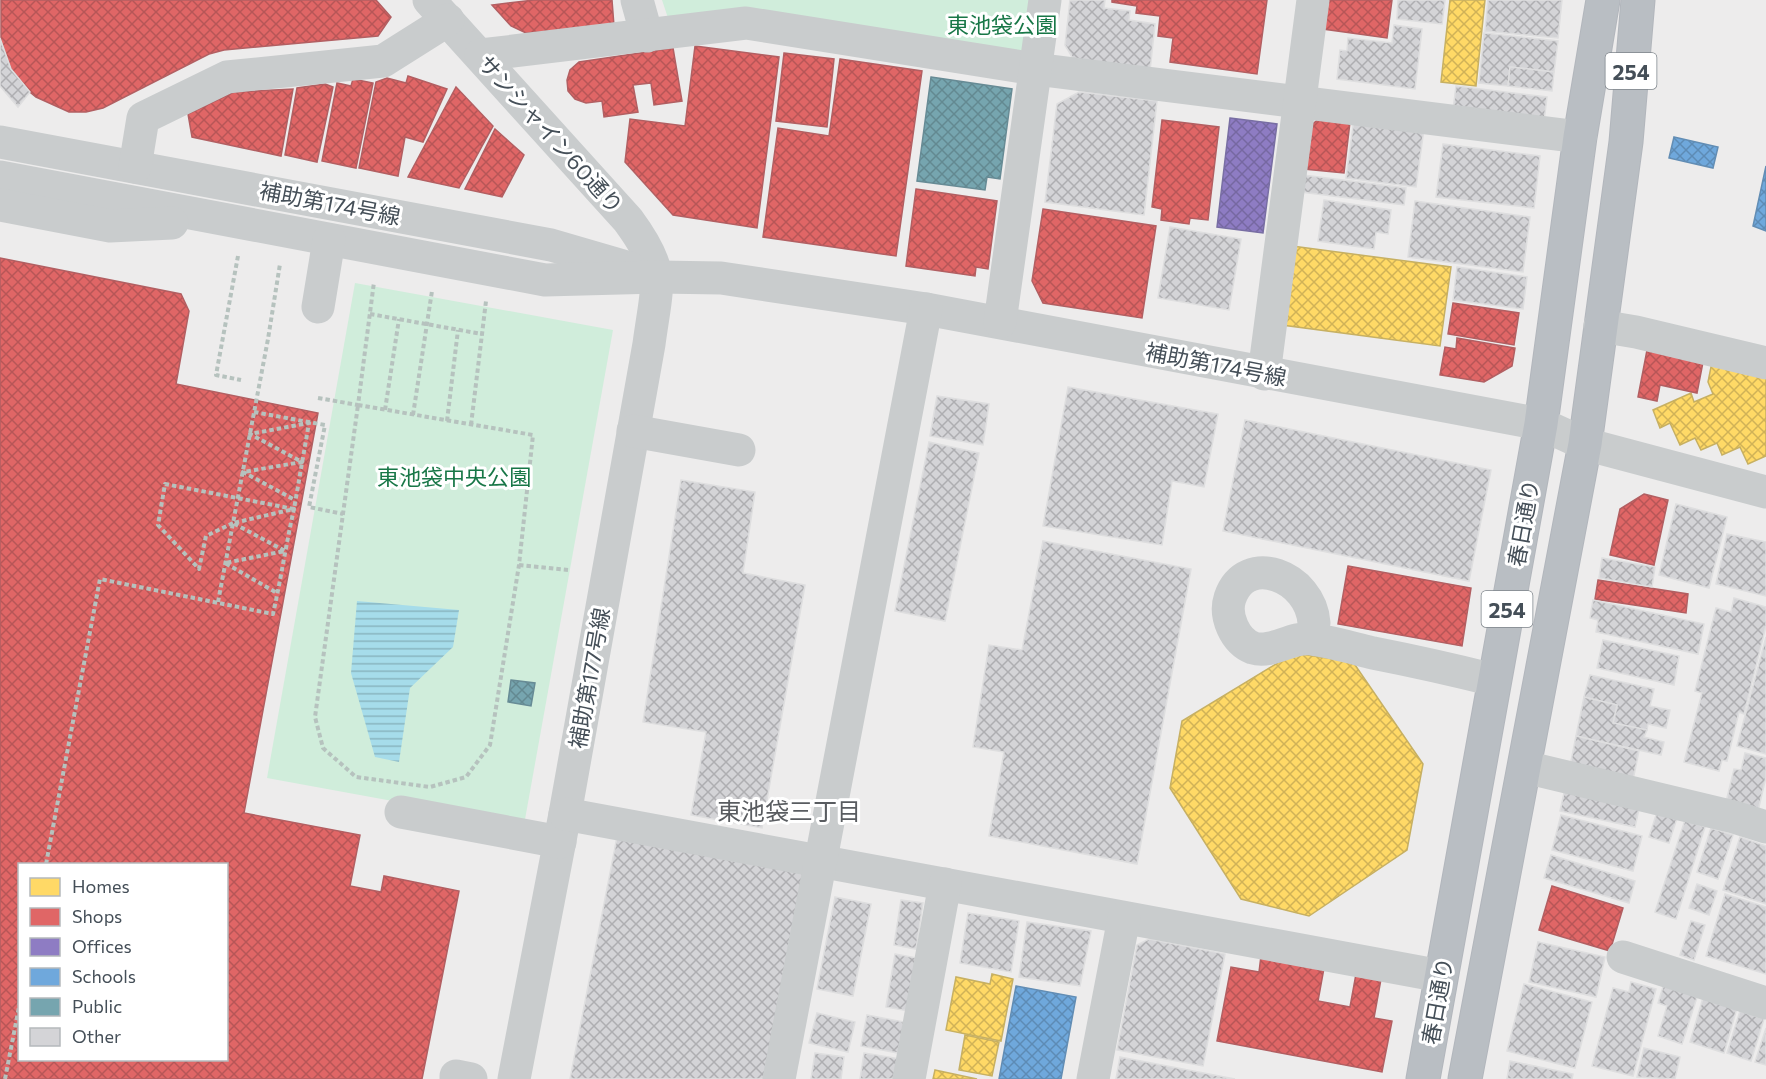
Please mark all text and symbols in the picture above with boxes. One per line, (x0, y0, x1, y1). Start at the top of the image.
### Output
park label: 東池袋公園 (947, 11, 1057, 38)
street label: サンシャイン60通り (473, 49, 629, 219)
road number: 254 (1606, 53, 1656, 89)
street label: 補助第174号線 (257, 176, 403, 230)
street label: 補助第174号線 (1143, 337, 1289, 391)
park label: 東池袋中央公園 (377, 463, 531, 490)
street label: 春日通り (1502, 477, 1544, 569)
road number: 254 (1482, 591, 1532, 627)
street label: 補助第177号線 (563, 605, 615, 751)
district label: 東池袋三丁目 (717, 796, 861, 825)
legend (18, 863, 228, 1061)
text: Homes (72, 875, 130, 897)
text: Shops (72, 905, 122, 927)
text: Offices (72, 935, 132, 957)
street label: 春日通り (1416, 955, 1458, 1047)
text: Schools (72, 965, 136, 987)
text: Public (72, 995, 122, 1017)
text: Other (72, 1025, 121, 1047)

